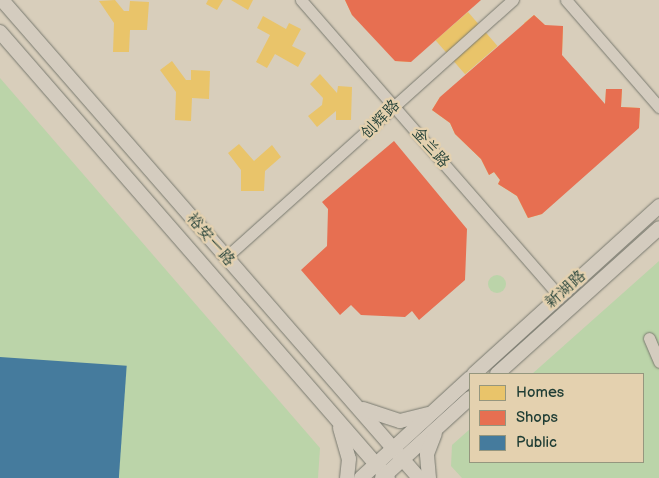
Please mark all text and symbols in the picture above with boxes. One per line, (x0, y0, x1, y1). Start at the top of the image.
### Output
street label: 创辉路 (357, 96, 405, 144)
street label: 金兰路 (407, 124, 453, 172)
street label: 裕安一路 (182, 210, 238, 270)
street label: 新湖路 (542, 267, 590, 313)
legend (469, 373, 644, 463)
text: Homes (516, 383, 564, 402)
text: Shops (516, 408, 558, 427)
text: Public (516, 433, 557, 452)

